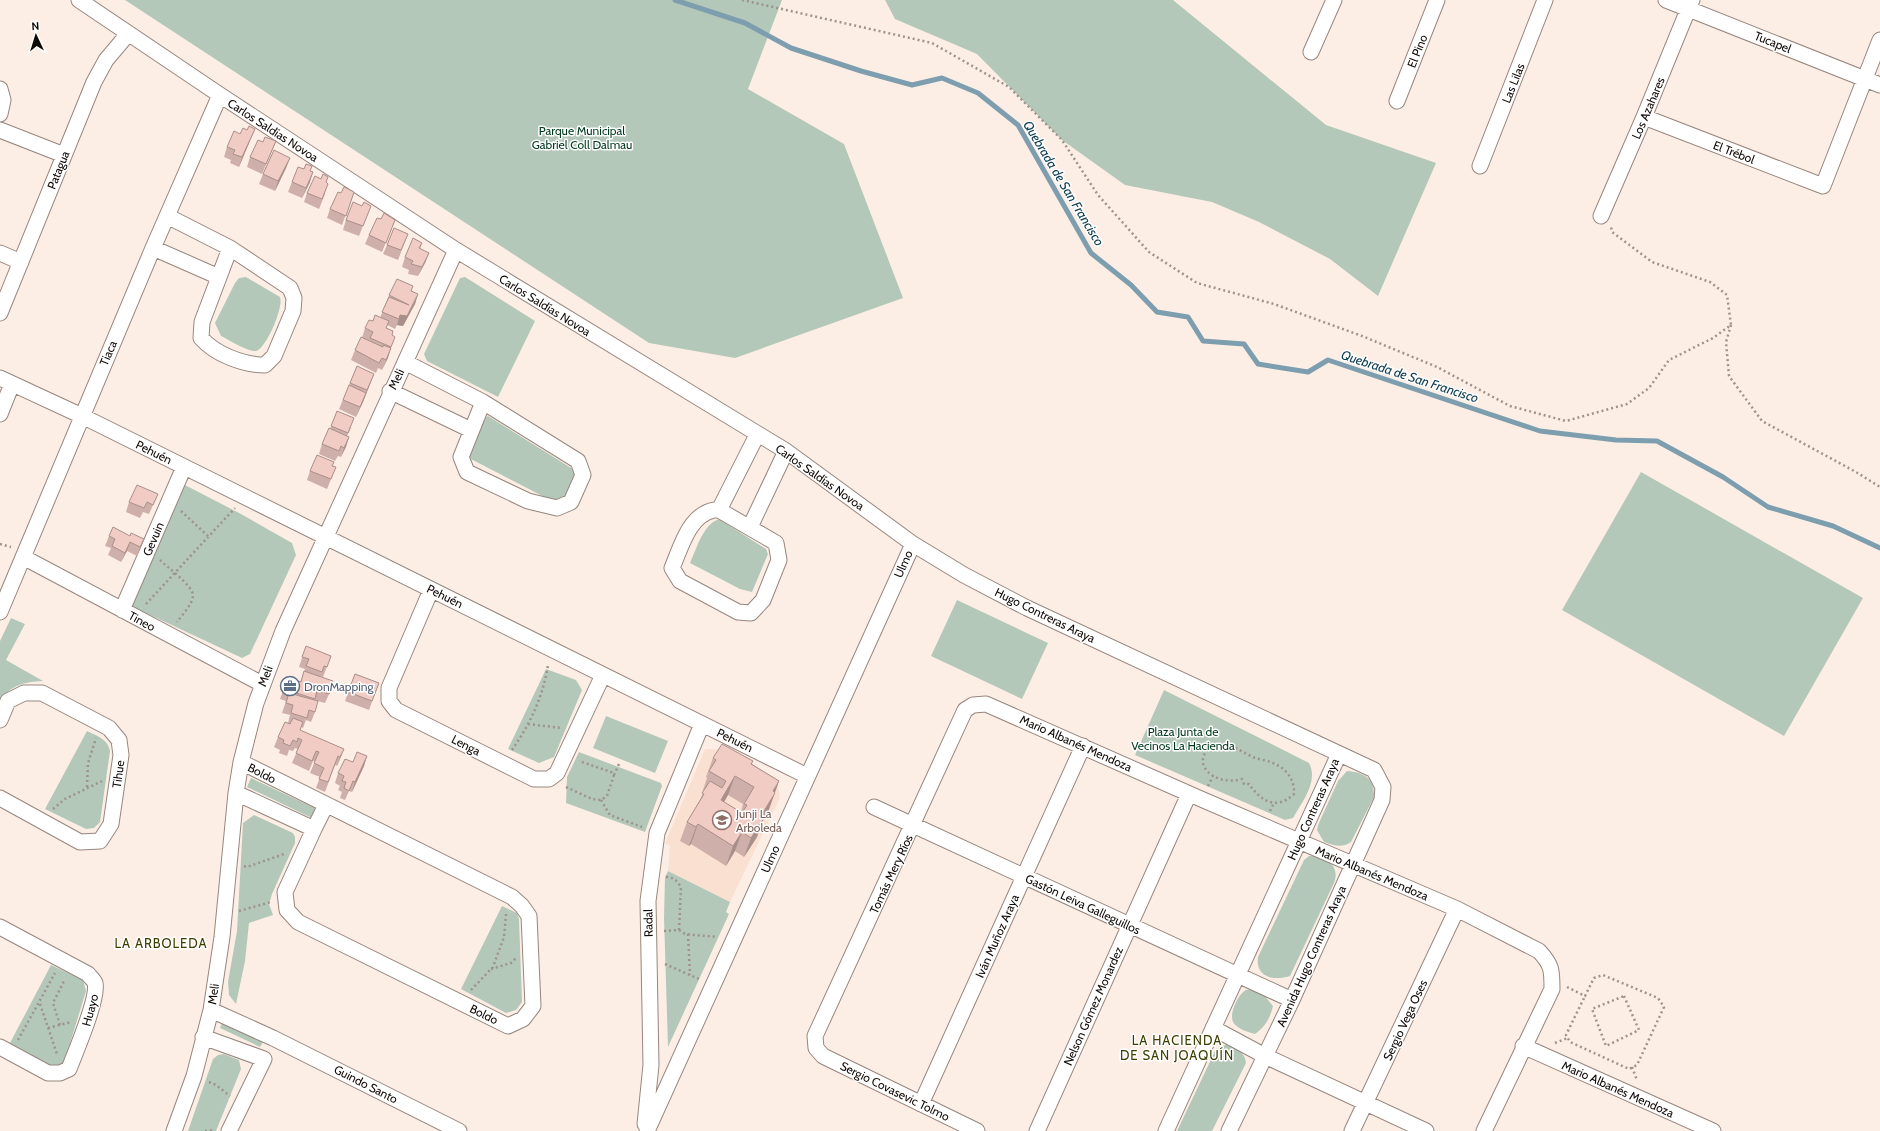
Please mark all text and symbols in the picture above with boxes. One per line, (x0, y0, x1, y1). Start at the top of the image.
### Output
north arrow (16, 16, 56, 56)
text: N (31, 19, 40, 33)
street label: Tucapel (1752, 28, 1794, 56)
street label: El Pino (1404, 32, 1431, 70)
street label: Las Lilas (1498, 61, 1528, 105)
street label: Los Azahares (1628, 75, 1668, 141)
street label: Carlos Saldías Novoa (225, 95, 321, 165)
water label: Quebrada de San Francisco (1020, 117, 1108, 249)
park label: Parque Municipal Gabriel Coll Dalmau (532, 123, 632, 152)
street label: El Trébol (1711, 137, 1757, 167)
street label: Patagua (44, 148, 73, 191)
street label: Carlos Saldías Novoa (496, 271, 594, 339)
street label: Tiaca (96, 338, 120, 368)
water label: Quebrada de San Francisco (1339, 346, 1481, 406)
street label: Meli (385, 366, 407, 392)
street label: Pehuén (133, 437, 175, 467)
street label: Carlos Saldías Novoa (773, 441, 868, 513)
street label: Gevuin (139, 519, 167, 558)
street label: Ulmo (890, 548, 916, 580)
street label: Pehuén (424, 581, 466, 611)
street label: Hugo Contreras Araya (992, 584, 1098, 646)
street label: Tineo (126, 608, 158, 634)
street label: Meli (254, 664, 276, 688)
office icon: DronMapping (279, 675, 301, 697)
place label: DronMapping (304, 679, 374, 694)
street label: Mario Albanés Mendoza (1018, 712, 1135, 775)
park label: Plaza Junta de Vecinos La Hacienda (1131, 724, 1235, 753)
street label: Pehuén (714, 725, 756, 755)
street label: Lenga (449, 731, 483, 759)
street label: Hugo Contreras Araya (1284, 756, 1342, 862)
street label: Tihue (109, 759, 127, 789)
street label: Boldo (245, 760, 279, 787)
place label: Junji La Arboleda (735, 806, 782, 835)
school or university icon: Junji La Arboleda (711, 809, 733, 831)
street label: Tomás Mery Ríos (866, 832, 916, 916)
street label: Mario Albanés Mendoza (1313, 842, 1431, 904)
street label: Ulmo (757, 843, 783, 875)
street label: Gastón Leiva Galleguillos (1023, 871, 1143, 937)
street label: Avenida Hugo Contreras Araya (1273, 883, 1349, 1029)
street label: Iván Muñoz Araya (972, 892, 1022, 980)
street label: Radal (640, 909, 656, 937)
district label: LA ARBOLEDA (114, 935, 208, 951)
street label: Nelson Gómez Monardez (1060, 944, 1126, 1068)
street label: Sergio Vega Oses (1380, 977, 1430, 1063)
street label: Meli (204, 982, 222, 1006)
street label: Huayo (79, 992, 102, 1028)
street label: Boldo (467, 1001, 501, 1027)
district label: LA HACIENDA DE SAN JOAQUÍN (1120, 1032, 1234, 1063)
street label: Sergio Covasevic Tolmo (838, 1058, 953, 1124)
street label: Mario Albanés Mendoza (1560, 1058, 1677, 1121)
street label: Guindo Santo (332, 1062, 401, 1107)

